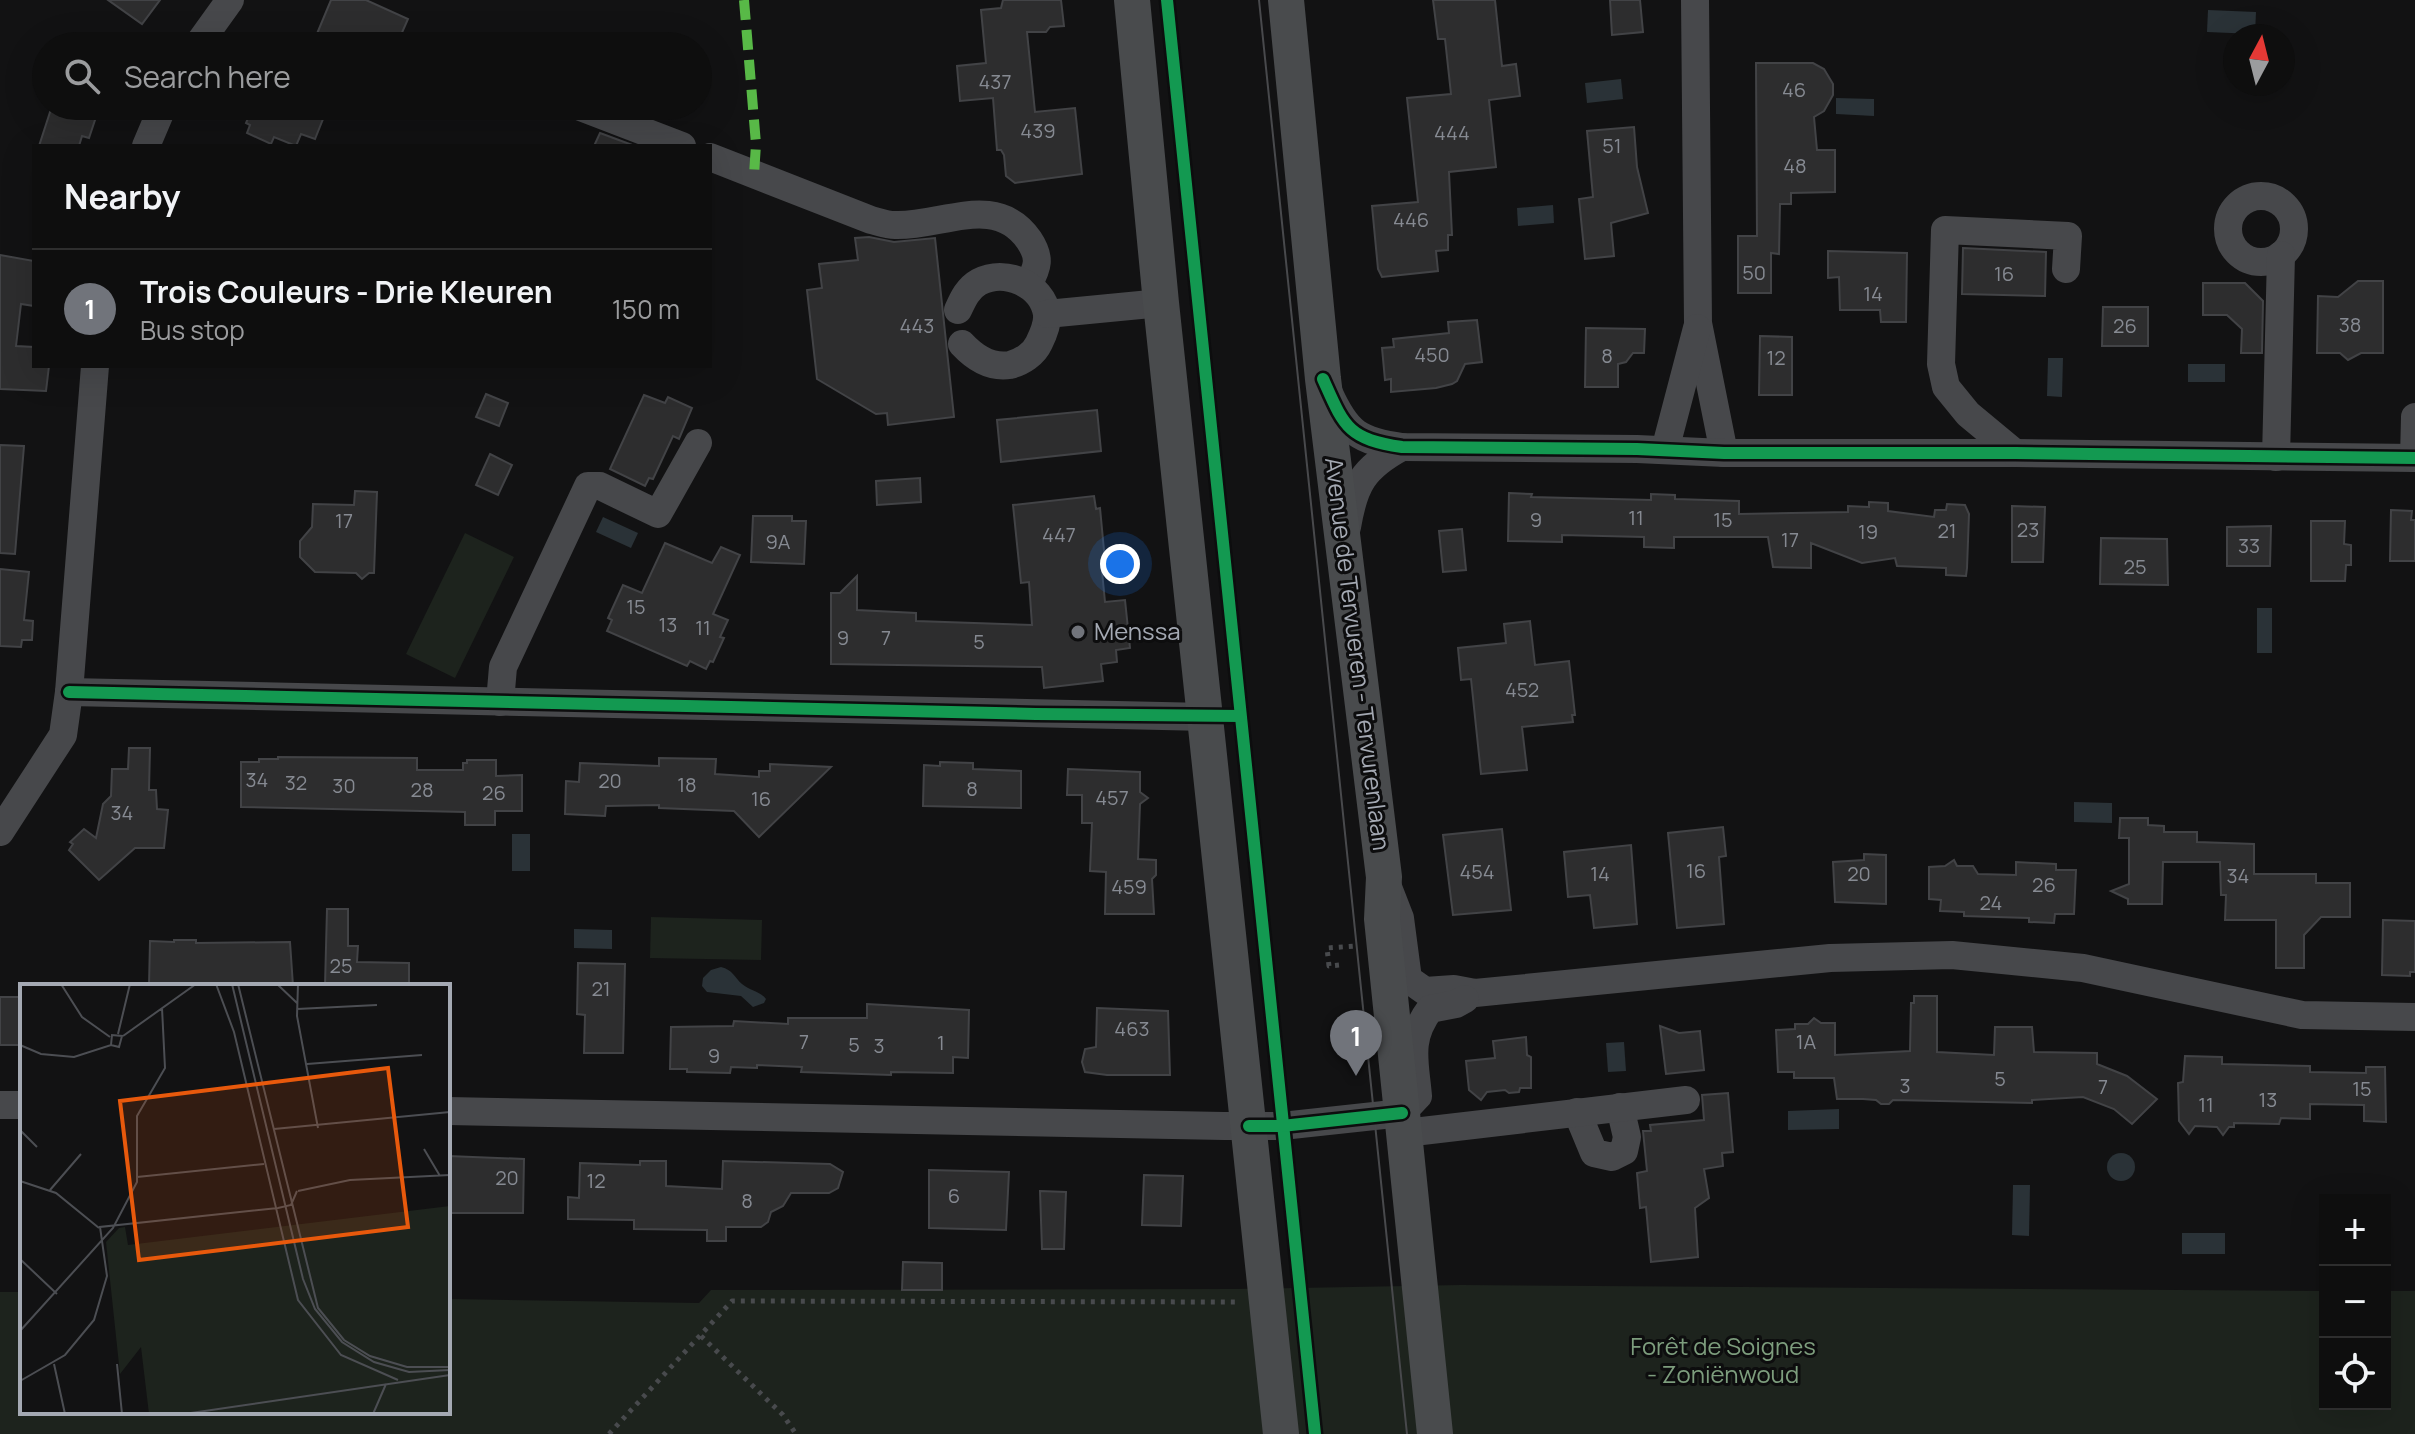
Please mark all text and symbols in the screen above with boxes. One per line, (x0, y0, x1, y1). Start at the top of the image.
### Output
north arrow (2223, 24, 2295, 96)
search box (32, 32, 712, 120)
icon: search (60, 54, 104, 98)
text: Search here (124, 56, 291, 97)
house number: 437 (979, 68, 1011, 95)
house number: 46 (1782, 76, 1806, 103)
house number: 439 (1020, 117, 1056, 144)
house number: 444 (1434, 119, 1470, 146)
house number: 51 (1602, 132, 1622, 159)
house number: 48 (1783, 152, 1807, 179)
text: Nearby (64, 173, 180, 219)
house number: 446 (1393, 206, 1429, 233)
house number: 50 (1742, 259, 1766, 286)
house number: 16 (1994, 260, 2014, 287)
text: Trois Couleurs - Drie Kleuren (140, 271, 553, 312)
house number: 14 (1863, 280, 1883, 307)
text: 1 (84, 291, 96, 327)
text: 150 m (612, 291, 680, 327)
house number: 38 (2339, 311, 2361, 338)
text: Bus stop (140, 312, 245, 348)
house number: 443 (900, 312, 934, 339)
house number: 26 (2113, 312, 2137, 339)
house number: 450 (1414, 341, 1450, 368)
house number: 8 (1601, 342, 1613, 369)
house number: 12 (1766, 344, 1786, 371)
street label: Avenue de Tervueren - Tervurenlaan (1318, 455, 1399, 852)
house number: 11 (1628, 504, 1644, 531)
house number: 9 (1530, 506, 1542, 533)
house number: 15 (1713, 506, 1733, 533)
house number: 17 (335, 507, 353, 534)
house number: 23 (2017, 516, 2039, 543)
house number: 21 (1937, 517, 1957, 544)
house number: 19 (1858, 518, 1878, 545)
house number: 447 (1042, 521, 1076, 548)
house number: 17 (1781, 526, 1799, 553)
house number: 9A (765, 528, 791, 555)
house number: 33 (2238, 532, 2260, 559)
your location (1100, 544, 1140, 584)
house number: 25 (2124, 553, 2146, 580)
house number: 15 (626, 593, 646, 620)
house number: 13 (659, 611, 677, 638)
house number: 11 (695, 614, 711, 641)
place label: Menssa (1094, 614, 1181, 647)
marker: Menssa (1069, 623, 1087, 641)
house number: 9 (837, 624, 849, 651)
house number: 7 (881, 624, 891, 651)
house number: 5 (973, 628, 985, 655)
house number: 452 (1505, 676, 1539, 703)
house number: 34 (246, 766, 268, 793)
house number: 20 (598, 767, 622, 794)
house number: 32 (285, 769, 307, 796)
house number: 18 (677, 771, 697, 798)
house number: 30 (332, 772, 356, 799)
house number: 8 (966, 775, 978, 802)
house number: 28 (410, 776, 434, 803)
house number: 26 (482, 779, 506, 806)
house number: 457 (1095, 784, 1129, 811)
house number: 16 (751, 785, 771, 812)
house number: 34 (111, 799, 133, 826)
house number: 16 (1686, 857, 1706, 884)
house number: 454 (1459, 858, 1495, 885)
house number: 14 (1590, 860, 1610, 887)
house number: 20 (1847, 860, 1871, 887)
house number: 34 (2227, 862, 2249, 889)
house number: 26 (2032, 871, 2056, 898)
house number: 459 (1111, 873, 1147, 900)
house number: 24 (1980, 889, 2002, 916)
house number: 25 (330, 952, 352, 979)
house number: 21 (591, 975, 611, 1002)
inset map (20, 984, 450, 1414)
pin: 1 (1330, 1010, 1382, 1076)
house number: 463 (1114, 1015, 1150, 1042)
house number: 7 (799, 1028, 809, 1055)
house number: 1A (1796, 1028, 1817, 1055)
house number: 1 (937, 1029, 945, 1056)
house number: 5 (848, 1031, 860, 1058)
house number: 3 (873, 1032, 885, 1059)
house number: 9 (708, 1042, 720, 1069)
house number: 5 (1994, 1065, 2006, 1092)
house number: 3 (1899, 1072, 1911, 1099)
house number: 7 (2098, 1073, 2108, 1100)
house number: 15 (2352, 1075, 2372, 1102)
house number: 13 (2259, 1086, 2277, 1113)
house number: 11 (2198, 1091, 2214, 1118)
house number: 20 (495, 1164, 519, 1191)
house number: 12 (586, 1167, 606, 1194)
house number: 6 (948, 1182, 960, 1209)
house number: 8 (741, 1187, 753, 1214)
map controls (2319, 1194, 2391, 1410)
button: + (2319, 1194, 2391, 1266)
button: − (2319, 1266, 2391, 1338)
park label: Forêt de Soignes - Zoniënwoud (1630, 1329, 1816, 1390)
button: locate (2319, 1338, 2391, 1410)

